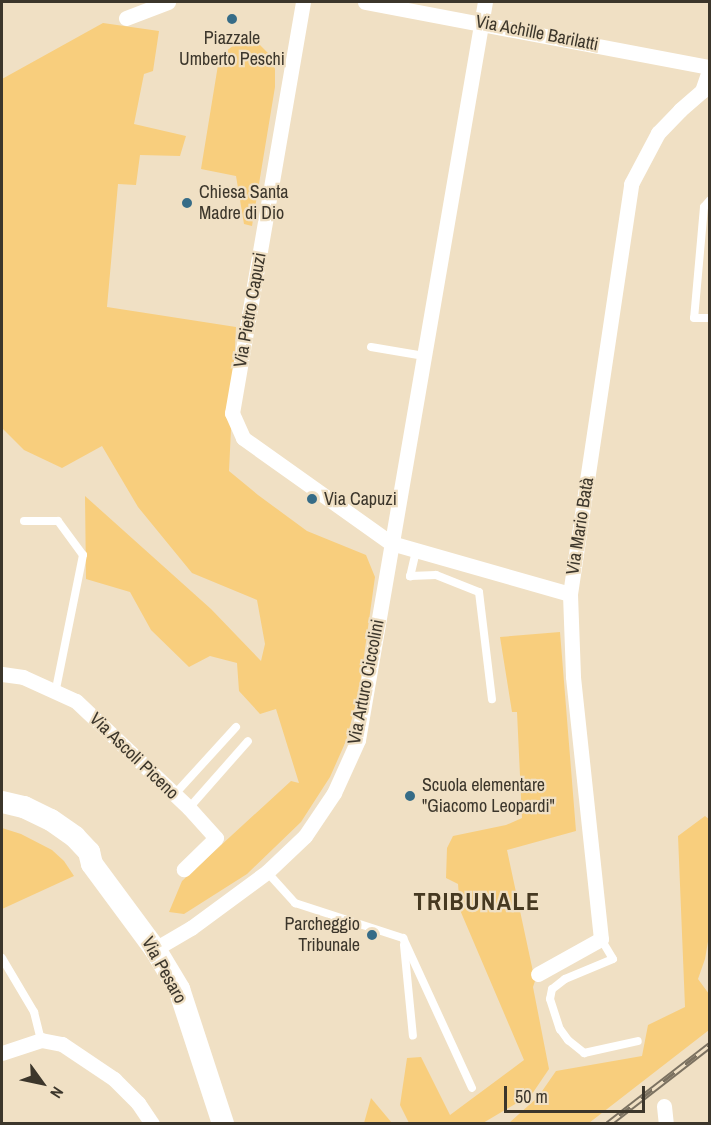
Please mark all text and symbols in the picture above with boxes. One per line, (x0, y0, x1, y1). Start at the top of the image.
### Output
street label: Via Achille Barilatti (473, 10, 601, 56)
marker: Piazzale Umberto Peschi (225, 12, 239, 26)
place label: Piazzale Umberto Peschi (179, 28, 285, 70)
place label: Chiesa Santa Madre di Dio (199, 182, 288, 224)
marker: Chiesa Santa Madre di Dio (180, 196, 194, 210)
street label: Via Pietro Capuzi (229, 251, 271, 369)
street label: Via Mario Batà (562, 476, 598, 576)
place label: Via Capuzi (324, 488, 397, 510)
marker: Via Capuzi (305, 492, 319, 506)
street label: Via Arturo Ciccolini (343, 617, 389, 747)
street label: Via Ascoli Piceno (85, 708, 183, 804)
place label: Scuola elementare "Giacomo Leopardi" (422, 775, 555, 818)
marker: Scuola elementare "Giacomo Leopardi" (403, 789, 417, 803)
district label: TRIBUNALE (413, 888, 541, 916)
place label: Parcheggio Tribunale (285, 914, 360, 956)
marker: Parcheggio Tribunale (365, 928, 379, 942)
street label: Via Pesaro (137, 933, 191, 1007)
north arrow (12, 1053, 72, 1113)
scale bar (507, 1074, 648, 1112)
text: N (45, 1083, 69, 1103)
text: 50 m (515, 1084, 548, 1109)

